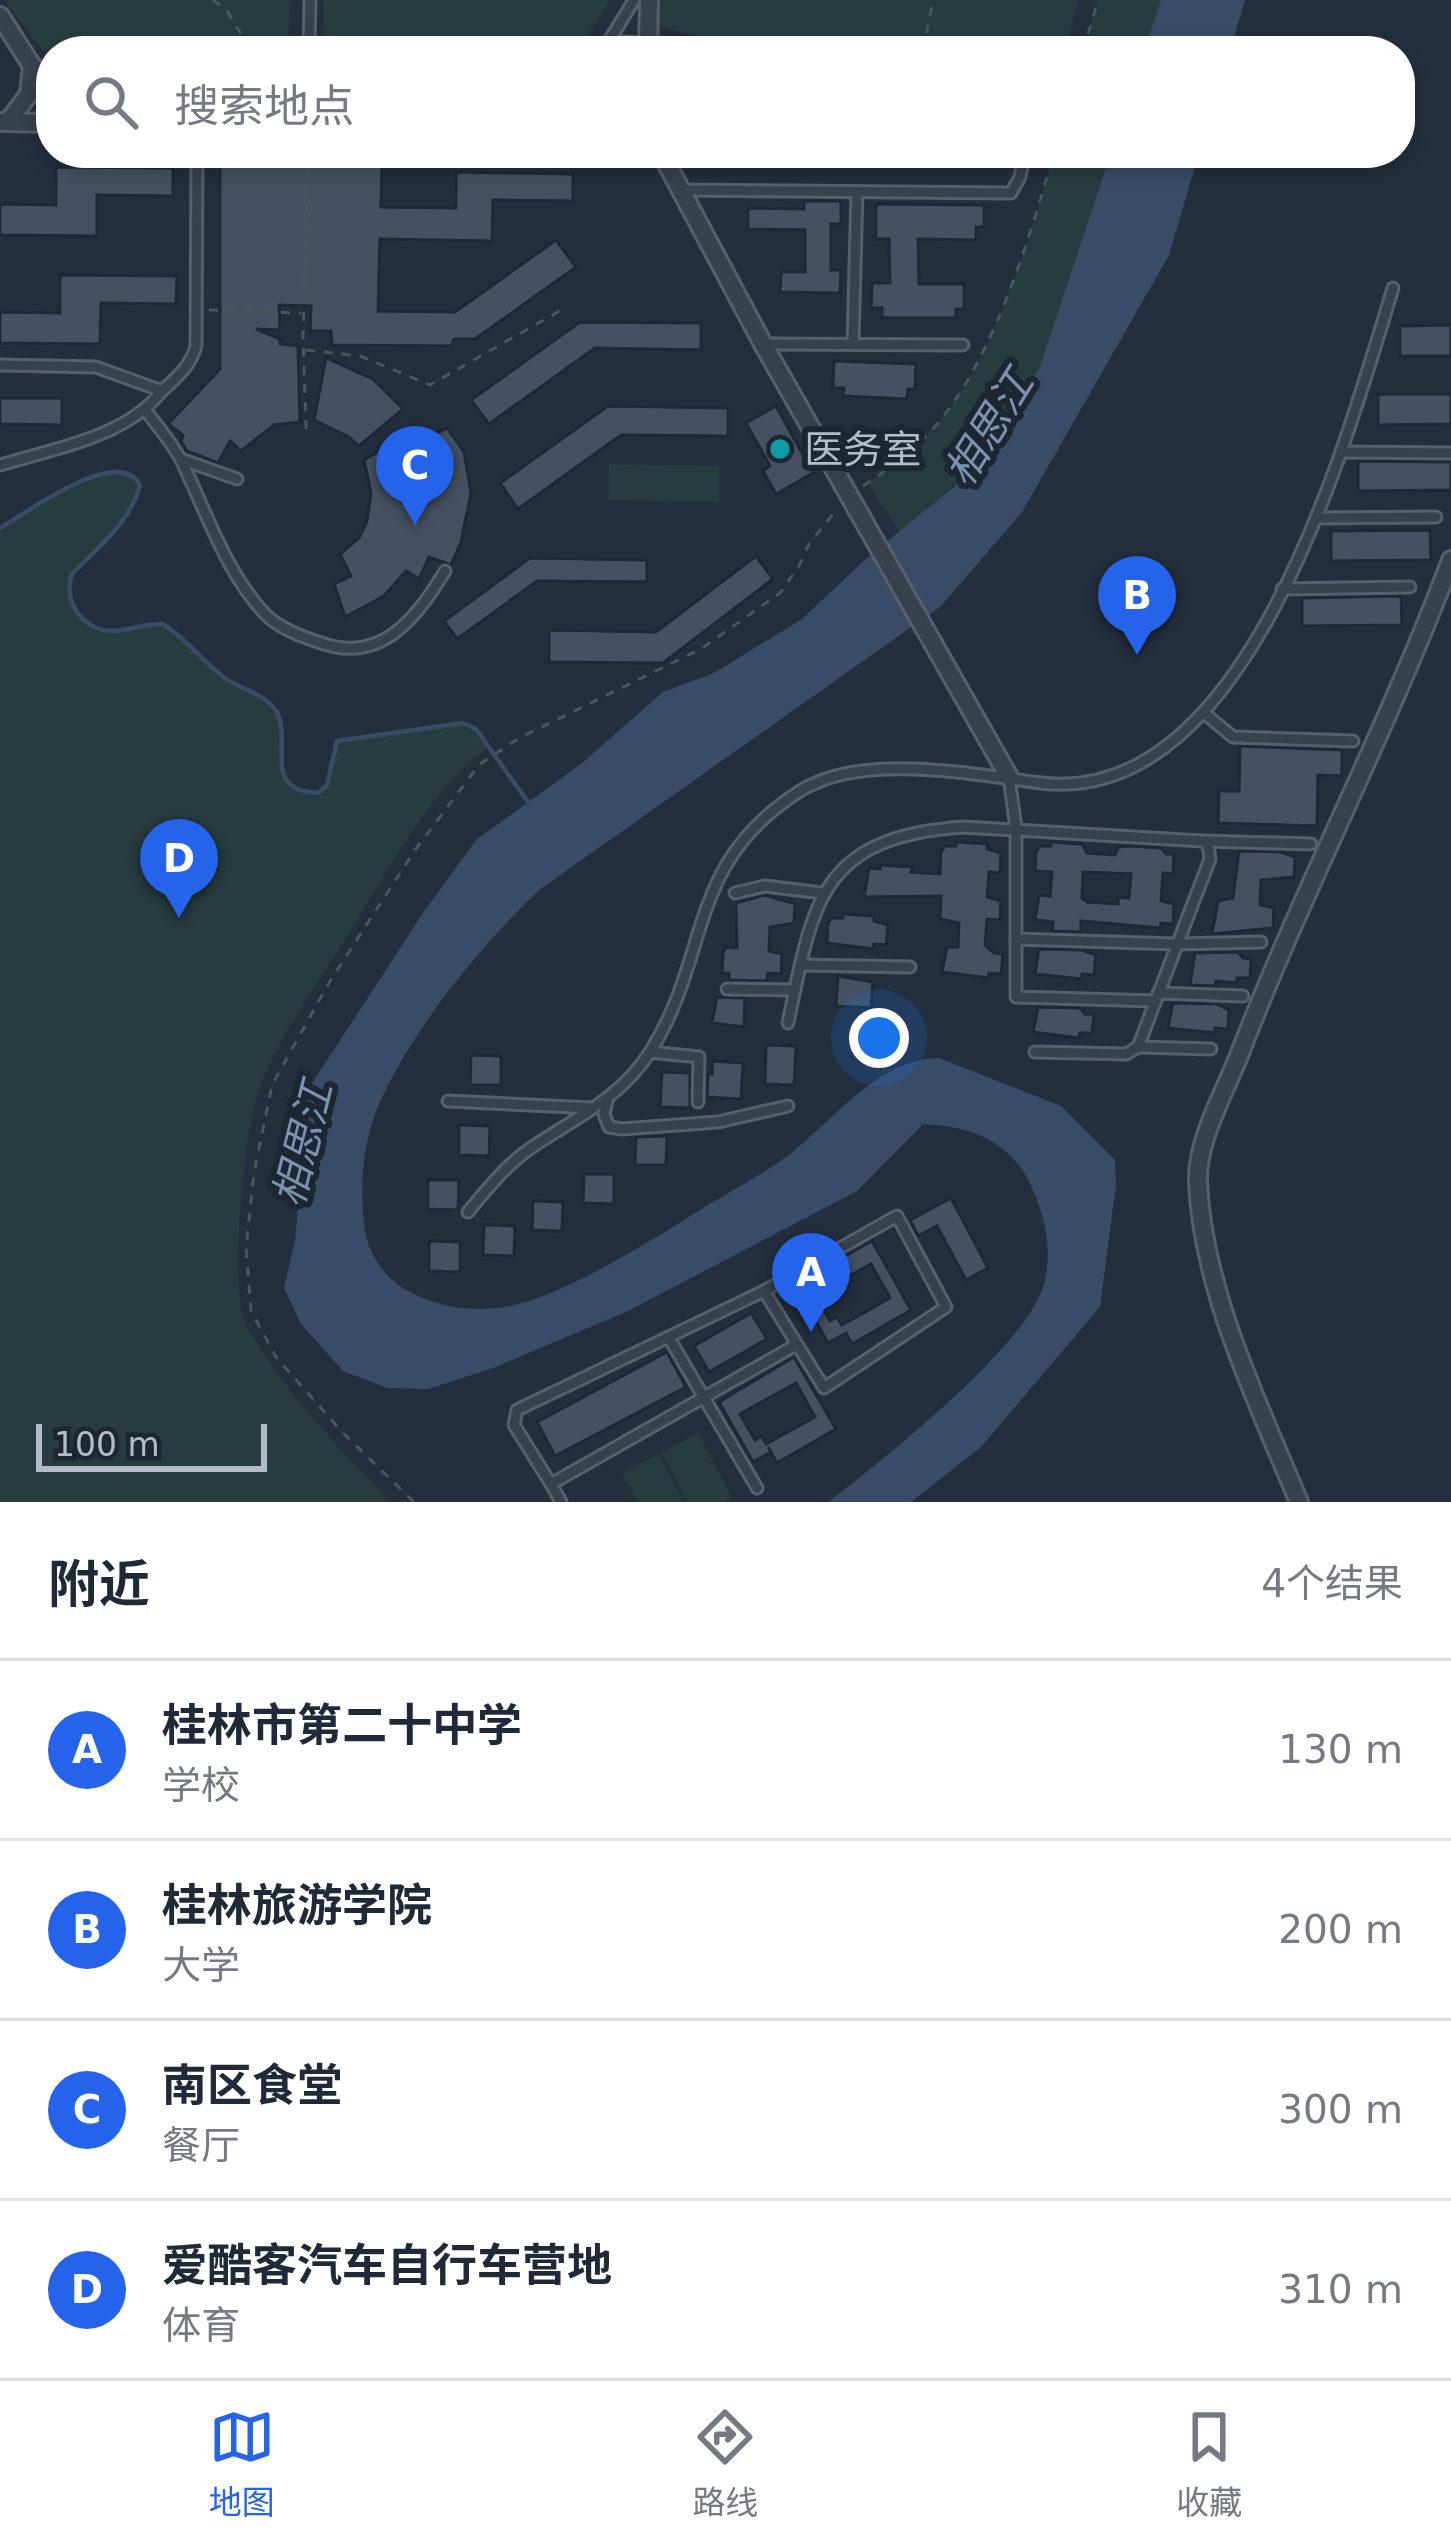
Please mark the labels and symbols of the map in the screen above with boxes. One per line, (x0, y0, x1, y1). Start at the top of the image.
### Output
water label: 相思江 (935, 358, 1045, 494)
pin: C (376, 426, 454, 525)
place label: 医务室 (804, 427, 921, 472)
marker: 医务室 (767, 436, 793, 462)
pin: B (1098, 556, 1176, 655)
pin: D (140, 819, 218, 918)
your location (849, 1008, 909, 1068)
water label: 相思江 (264, 1073, 343, 1211)
pin: A (772, 1233, 850, 1332)
scale bar (36, 1418, 267, 1471)

